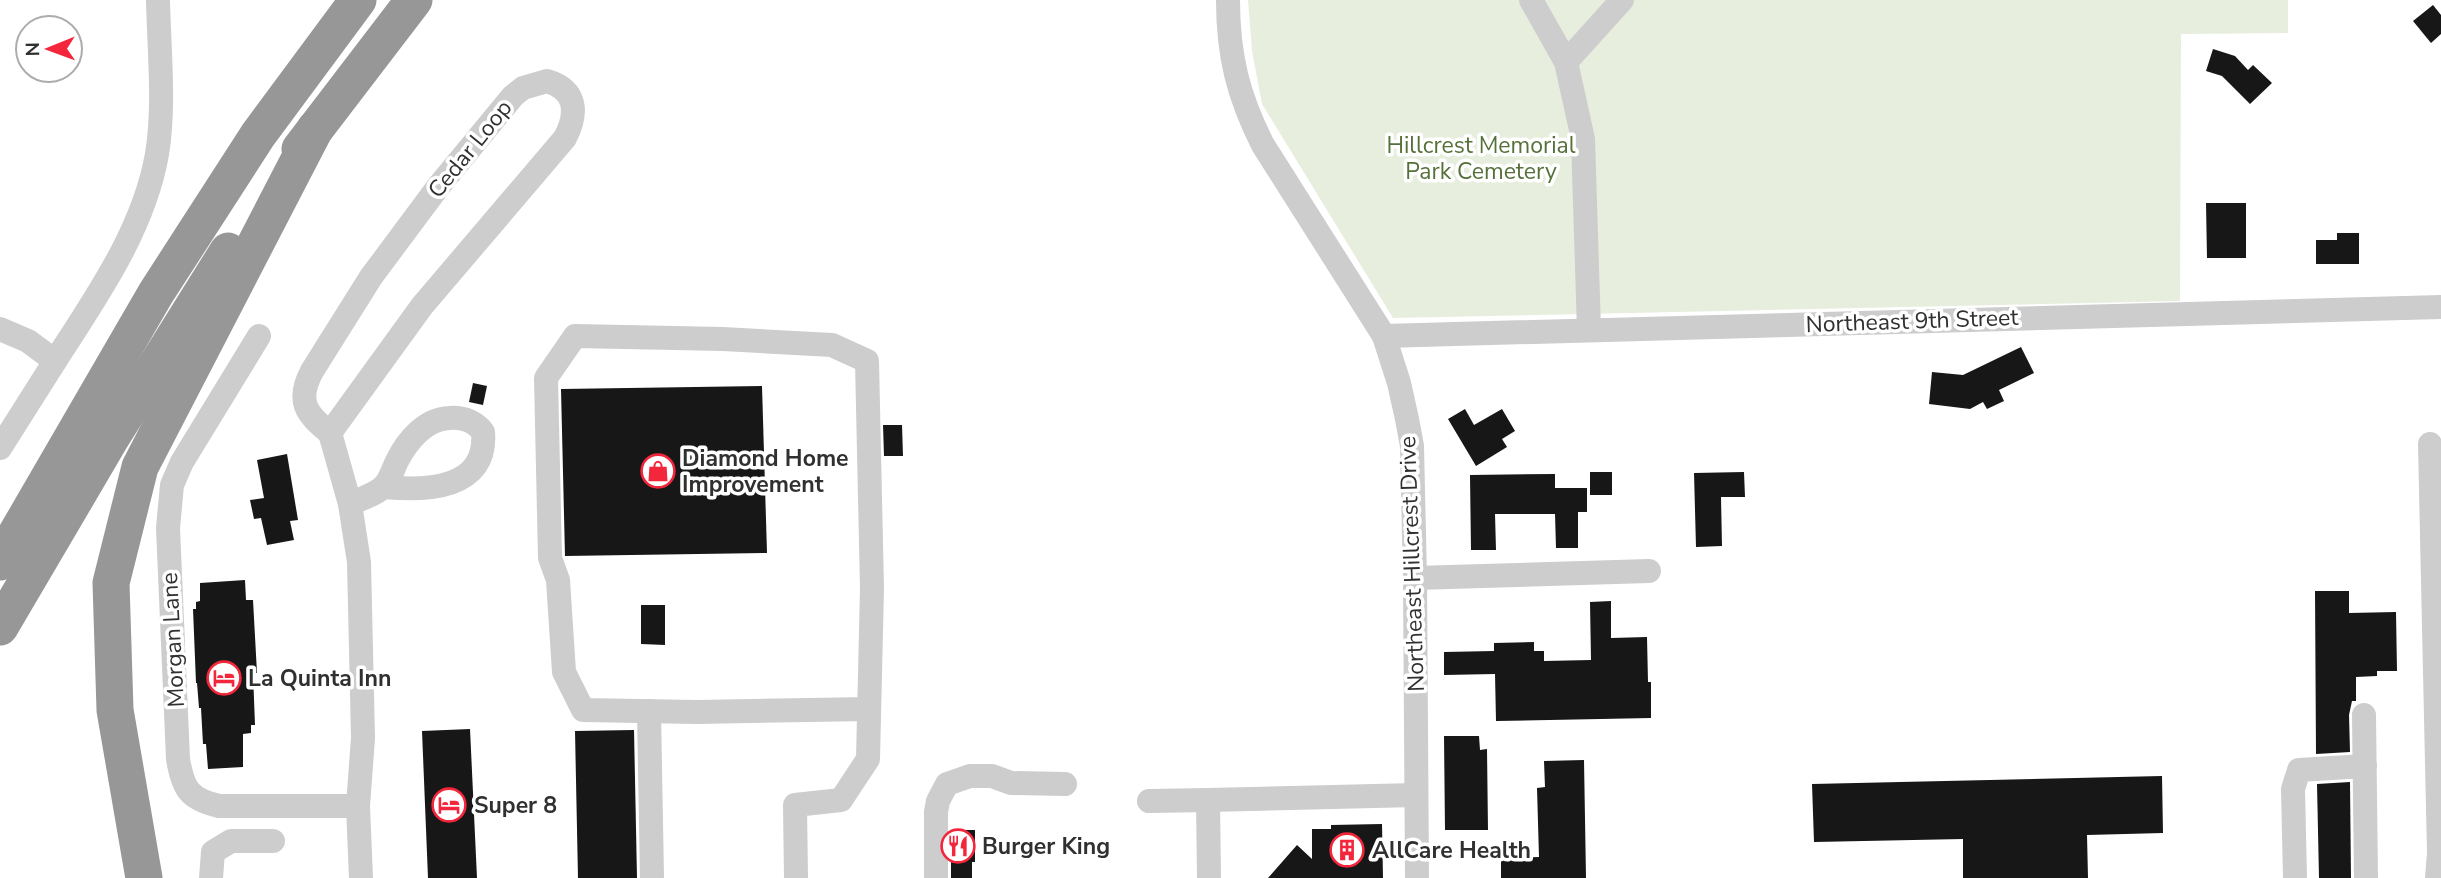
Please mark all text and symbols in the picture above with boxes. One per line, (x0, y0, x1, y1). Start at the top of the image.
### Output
north arrow (14, 14, 84, 84)
text: N (20, 42, 46, 57)
street label: Cedar Loop (421, 93, 519, 205)
park label: Hillcrest Memorial Park Cemetery (1386, 130, 1576, 187)
street label: Northeast 9th Street (1805, 302, 2020, 340)
street label: Northeast Hillcrest Drive (1392, 436, 1432, 692)
place label: Diamond Home Improvement (682, 443, 849, 500)
shop icon: Diamond Home Improvement (639, 452, 677, 490)
street label: Morgan Lane (154, 572, 192, 708)
hotel icon: La Quinta Inn (205, 659, 243, 697)
place label: La Quinta Inn (248, 663, 391, 694)
hotel icon: Super 8 (430, 786, 468, 824)
place label: Super 8 (474, 790, 557, 821)
restaurant icon: Burger King (939, 827, 977, 865)
place label: Burger King (982, 831, 1110, 862)
building icon: AllCare Health (1328, 831, 1366, 869)
place label: AllCare Health (1372, 835, 1531, 866)

